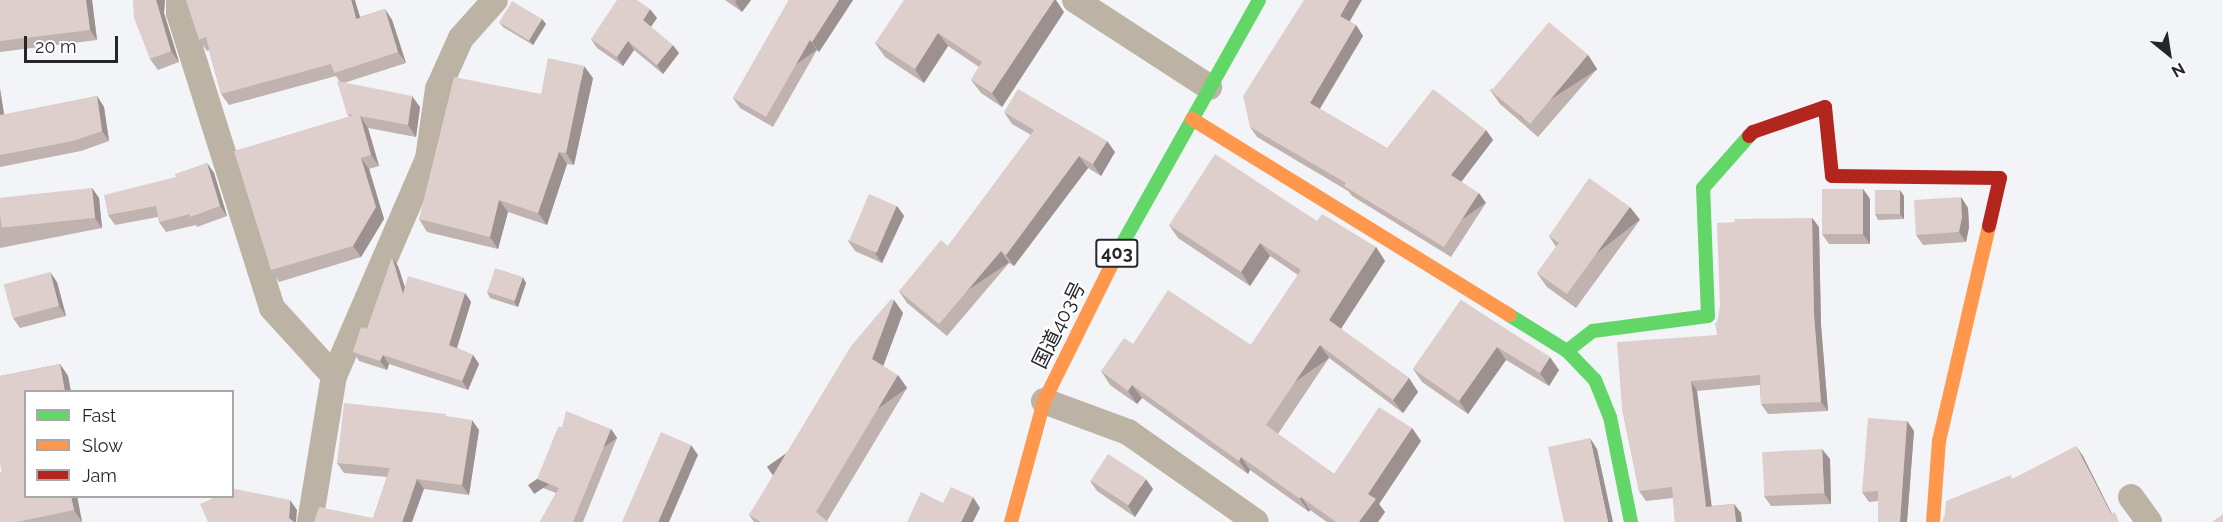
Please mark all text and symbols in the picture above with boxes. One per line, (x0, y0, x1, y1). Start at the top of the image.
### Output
scale bar (27, 24, 122, 62)
north arrow (2139, 24, 2199, 84)
text: 20 m (35, 36, 77, 57)
text: N (2168, 59, 2188, 81)
road number: 403 (1094, 238, 1140, 268)
street label: 国道403号 (1028, 278, 1090, 372)
legend (24, 390, 234, 498)
text: Fast (82, 405, 116, 426)
text: Slow (82, 435, 123, 456)
text: Jam (82, 465, 117, 486)

